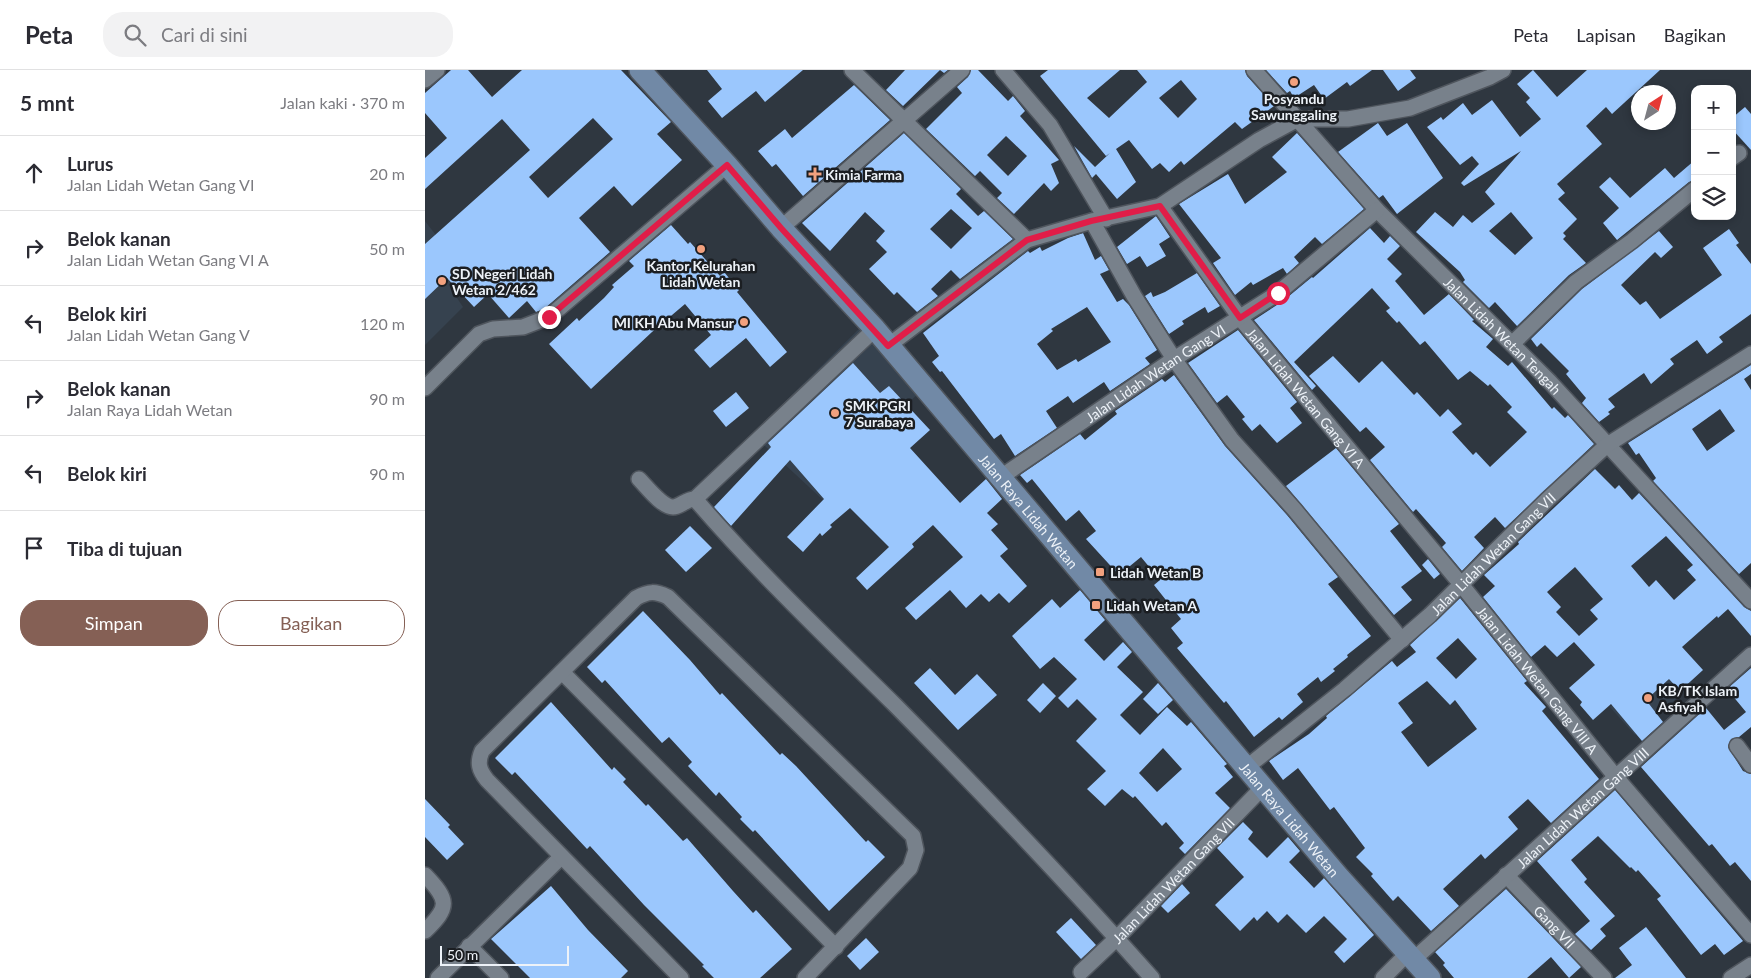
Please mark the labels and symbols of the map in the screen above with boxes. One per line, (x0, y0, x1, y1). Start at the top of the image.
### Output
marker: Posyandu Sawunggaling (1288, 76, 1300, 88)
north arrow (1631, 85, 1676, 130)
place label: Posyandu Sawunggaling (1251, 90, 1338, 123)
place label: Kimia Farma (825, 166, 902, 183)
marker: Kimia Farma (809, 168, 821, 180)
marker: Kantor Kelurahan Lidah Wetan (695, 243, 707, 255)
place label: Kantor Kelurahan Lidah Wetan (646, 257, 756, 290)
place label: SD Negeri Lidah Wetan 2/462 (452, 265, 553, 298)
street label: Jalan Lidah Wetan Tengah (1441, 273, 1565, 397)
marker: SD Negeri Lidah Wetan 2/462 (436, 275, 448, 287)
route start (1267, 282, 1290, 305)
route end (538, 306, 561, 329)
place label: MI KH Abu Mansur (614, 314, 735, 331)
marker: MI KH Abu Mansur (738, 316, 750, 328)
street label: Jalan Lidah Wetan Gang VI (1082, 320, 1228, 425)
street label: Jalan Lidah Wetan Gang VI A (1243, 324, 1369, 471)
place label: SMK PGRI 7 Surabaya (845, 397, 913, 430)
marker: SMK PGRI 7 Surabaya (829, 407, 841, 419)
street label: Jalan Raya Lidah Wetan (976, 450, 1082, 572)
street label: Jalan Lidah Wetan Gang VII (1427, 488, 1559, 618)
place label: Lidah Wetan B (1110, 564, 1201, 581)
marker: Lidah Wetan B (1094, 566, 1106, 578)
place label: Lidah Wetan A (1106, 597, 1197, 614)
marker: Lidah Wetan A (1090, 599, 1102, 611)
street label: Jalan Lidah Wetan Gang VIII A (1473, 602, 1602, 757)
place label: KB/TK Islam Asfiyah (1657, 682, 1737, 715)
marker: KB/TK Islam Asfiyah (1642, 692, 1654, 704)
street label: Jalan Lidah Wetan Gang VIII (1513, 743, 1652, 871)
street label: Jalan Raya Lidah Wetan (1237, 758, 1343, 880)
street label: Jalan Lidah Wetan Gang VII (1109, 814, 1237, 947)
street label: Gang VII (1531, 901, 1579, 951)
scale bar (440, 943, 569, 966)

